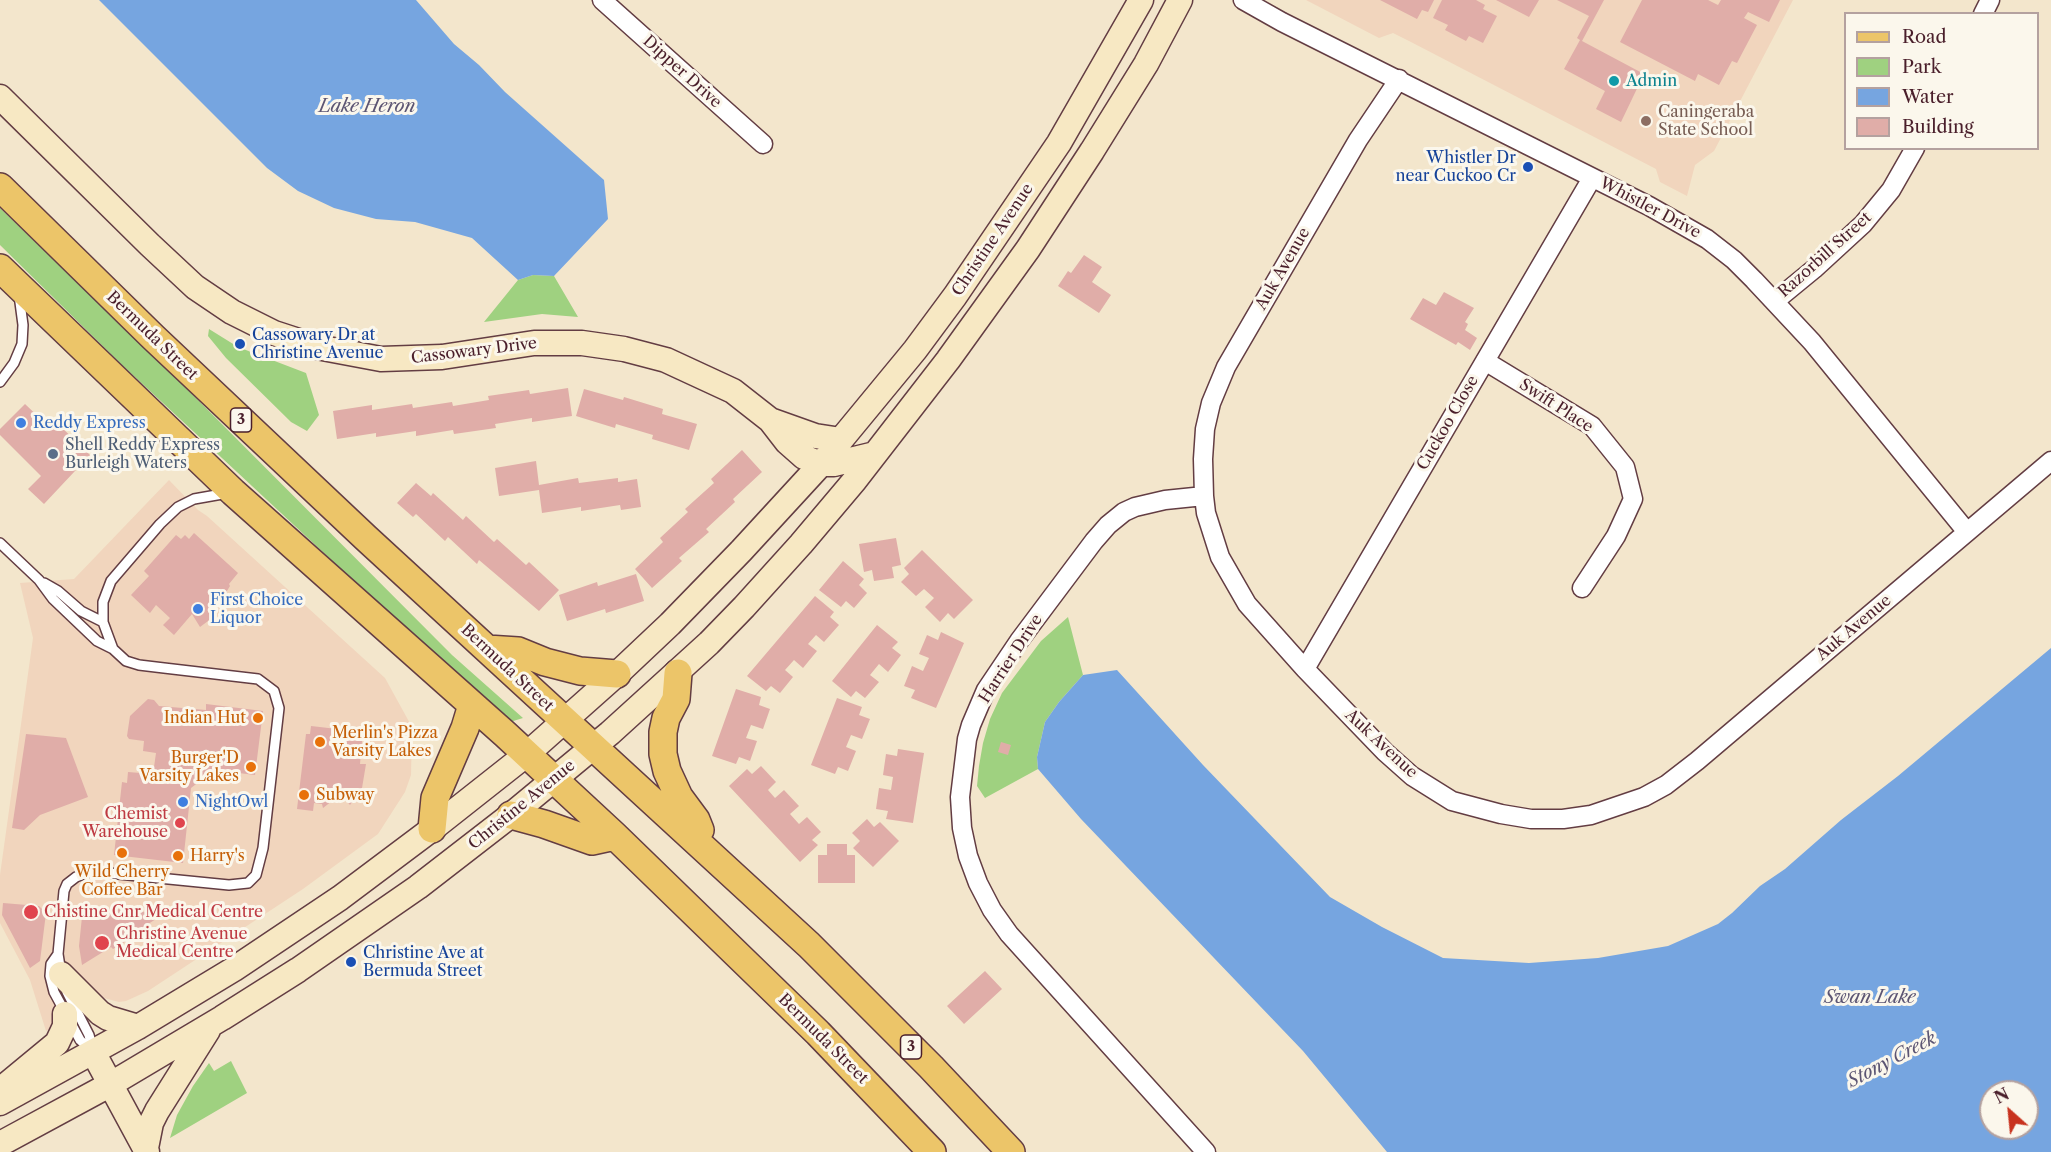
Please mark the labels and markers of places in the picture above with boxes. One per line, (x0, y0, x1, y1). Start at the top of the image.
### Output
place label: Admin (1626, 71, 1677, 91)
marker: Admin (1607, 74, 1621, 88)
place label: Caningeraba State School (1658, 102, 1754, 140)
marker: Caningeraba State School (1639, 114, 1653, 128)
place label: Whistler Dr near Cuckoo Cr (1395, 148, 1516, 186)
marker: Whistler Dr near Cuckoo Cr (1521, 160, 1535, 174)
place label: Cassowary Dr at Christine Avenue (252, 325, 383, 363)
marker: Cassowary Dr at Christine Avenue (233, 337, 247, 351)
place label: Reddy Express (33, 413, 146, 433)
marker: Reddy Express (14, 416, 28, 430)
place label: Shell Reddy Express Burleigh Waters (65, 435, 220, 473)
marker: Shell Reddy Express Burleigh Waters (46, 447, 60, 461)
place label: First Choice Liquor (210, 590, 303, 628)
marker: First Choice Liquor (191, 602, 205, 616)
place label: Indian Hut (164, 708, 246, 728)
marker: Indian Hut (251, 711, 265, 725)
place label: Merlin's Pizza Varsity Lakes (332, 723, 438, 761)
marker: Merlin's Pizza Varsity Lakes (313, 735, 327, 749)
place label: Burger'D Varsity Lakes (140, 748, 239, 786)
marker: Burger'D Varsity Lakes (244, 760, 258, 774)
place label: Subway (316, 785, 374, 805)
marker: Subway (297, 788, 311, 802)
place label: NightOwl (195, 792, 268, 812)
marker: NightOwl (176, 795, 190, 809)
place label: Chemist Warehouse (82, 804, 168, 842)
marker: Chemist Warehouse (173, 816, 187, 830)
marker: Wild Cherry Coffee Bar (115, 846, 129, 860)
place label: Harry's (190, 846, 245, 866)
marker: Harry's (171, 849, 185, 863)
place label: Wild Cherry Coffee Bar (75, 862, 169, 900)
place label: Chistine Cnr Medical Centre (44, 902, 263, 922)
marker: Chistine Cnr Medical Centre (22, 903, 40, 921)
place label: Christine Avenue Medical Centre (116, 924, 247, 962)
marker: Christine Avenue Medical Centre (93, 934, 111, 952)
place label: Christine Ave at Bermuda Street (363, 943, 484, 981)
marker: Christine Ave at Bermuda Street (344, 955, 358, 969)

